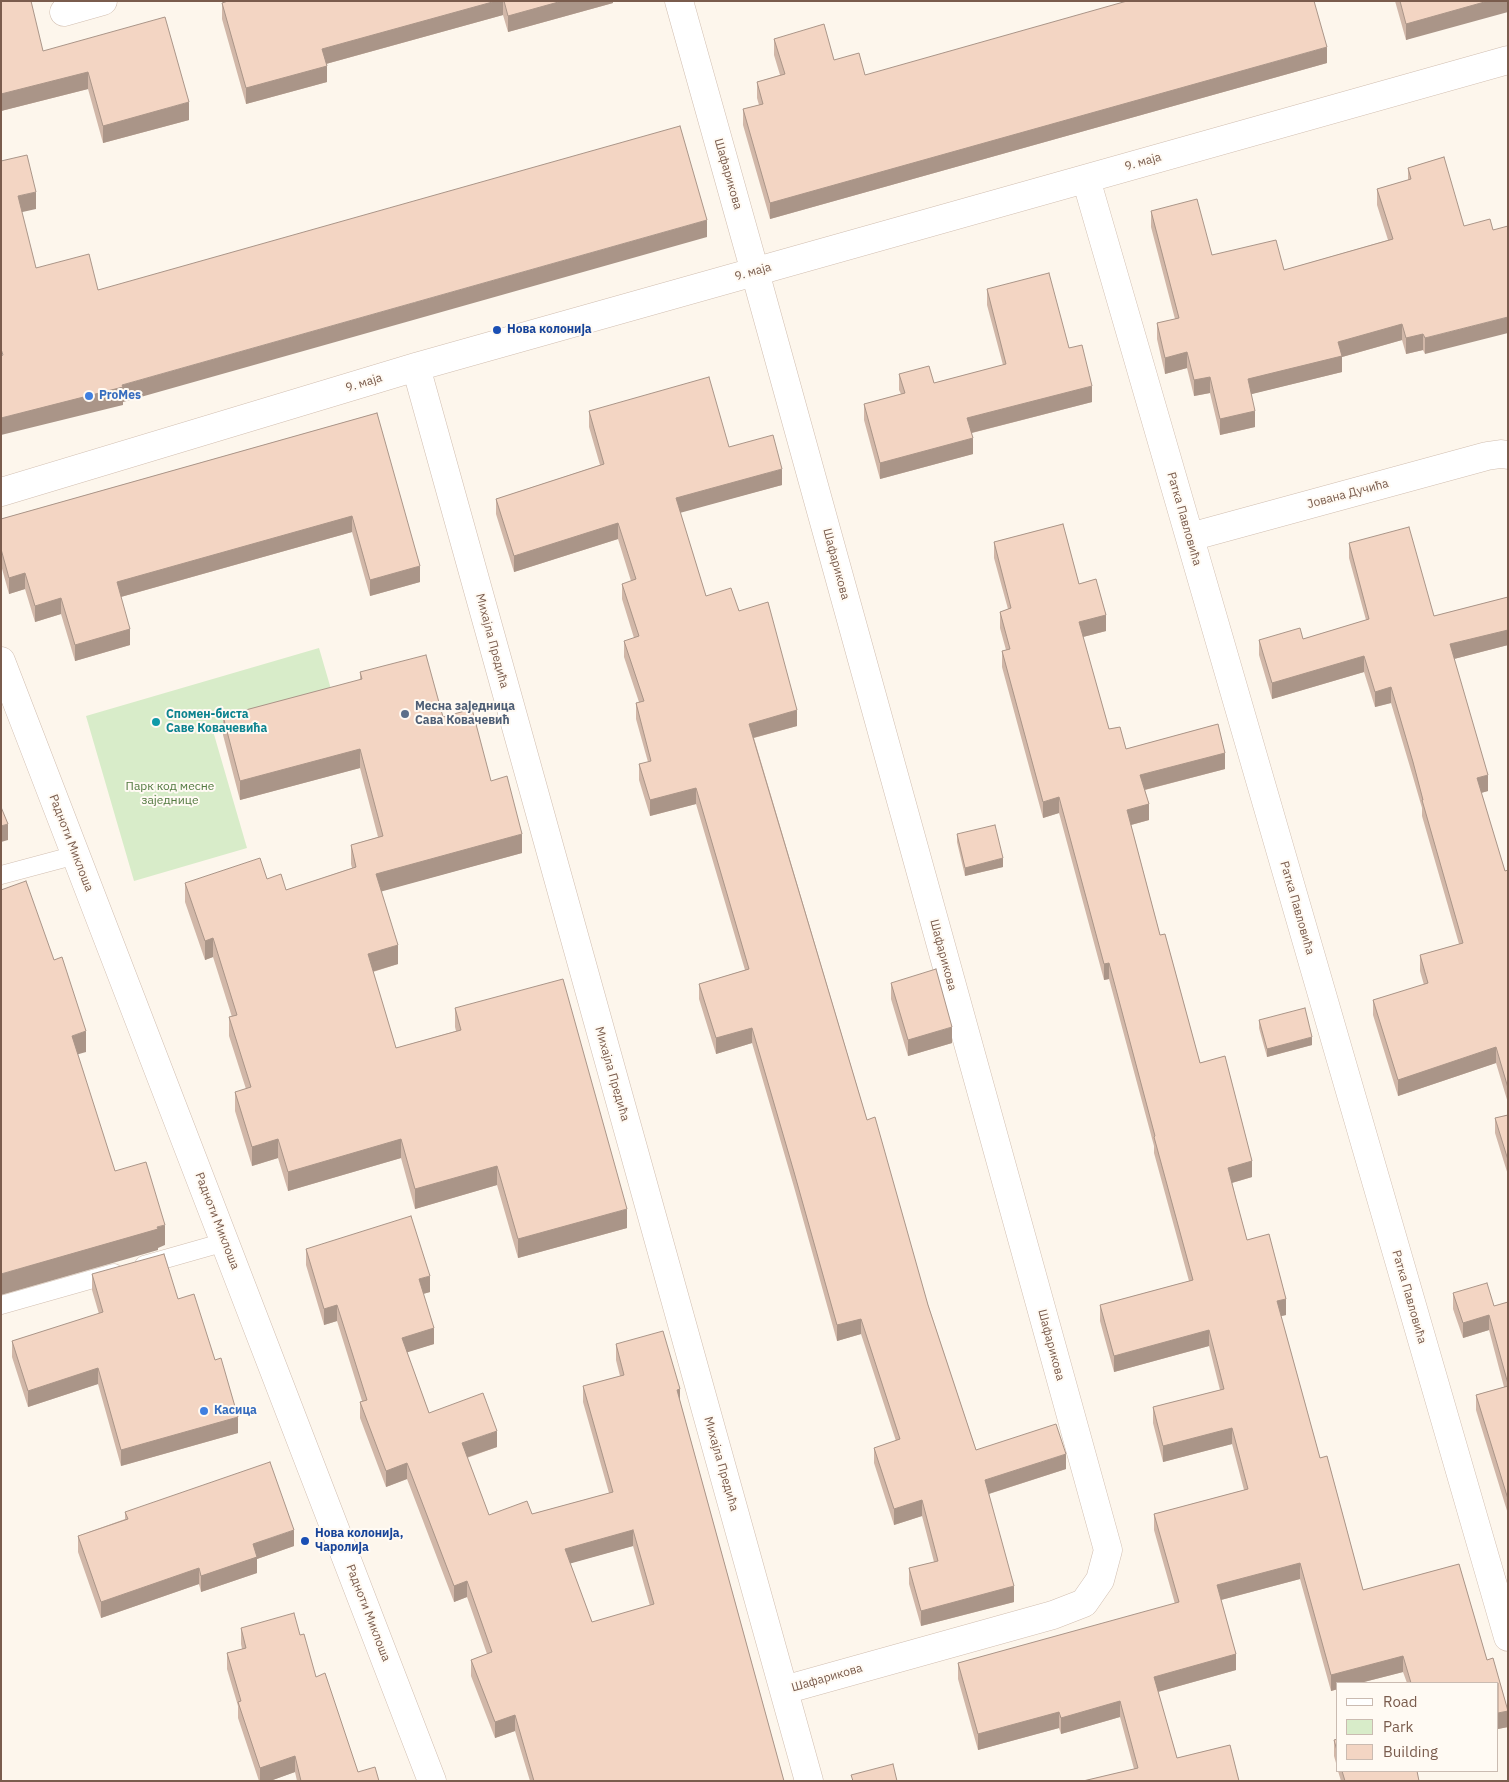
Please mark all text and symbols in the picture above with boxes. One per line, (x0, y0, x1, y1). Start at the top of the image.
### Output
street label: Шафарикова (711, 137, 745, 211)
street label: 9. маја (1123, 150, 1163, 174)
street label: 9. маја (733, 260, 773, 284)
place label: Нова колонија (507, 323, 592, 337)
marker: Нова колонија (491, 324, 503, 336)
street label: 9. маја (344, 371, 384, 395)
place label: ProMes (99, 389, 141, 403)
marker: ProMes (83, 390, 95, 402)
street label: Ратка Павловића (1164, 471, 1204, 567)
street label: Јована Дучића (1306, 476, 1390, 512)
street label: Шафарикова (820, 527, 852, 601)
street label: Михајла Предића (472, 592, 512, 690)
place label: Месна заједница Сава Ковачевић (415, 700, 515, 728)
place label: Спомен-биста Саве Ковачевића (166, 708, 267, 736)
marker: Месна заједница Сава Ковачевић (399, 708, 411, 720)
marker: Спомен-биста Саве Ковачевића (150, 716, 162, 728)
park label: Парк код месне заједнице (126, 780, 214, 808)
street label: Радноти Миклоша (46, 792, 96, 894)
street label: Ратка Павловића (1277, 860, 1317, 956)
street label: Шафарикова (927, 918, 959, 992)
street label: Михајла Предића (592, 1025, 632, 1123)
street label: Радноти Миклоша (192, 1170, 242, 1272)
street label: Ратка Павловића (1389, 1249, 1429, 1345)
street label: Шафарикова (1035, 1308, 1067, 1382)
place label: Касица (214, 1404, 257, 1418)
marker: Касица (198, 1405, 210, 1417)
street label: Михајла Предића (701, 1415, 741, 1513)
place label: Нова колонија, Чаролија (315, 1527, 404, 1555)
marker: Нова колонија, Чаролија (299, 1535, 311, 1547)
street label: Радноти Миклоша (343, 1562, 393, 1664)
street label: Шафарикова (790, 1661, 864, 1695)
legend (1336, 1682, 1499, 1772)
text: Road (1383, 1692, 1418, 1711)
text: Park (1383, 1717, 1413, 1736)
text: Building (1383, 1742, 1438, 1761)

